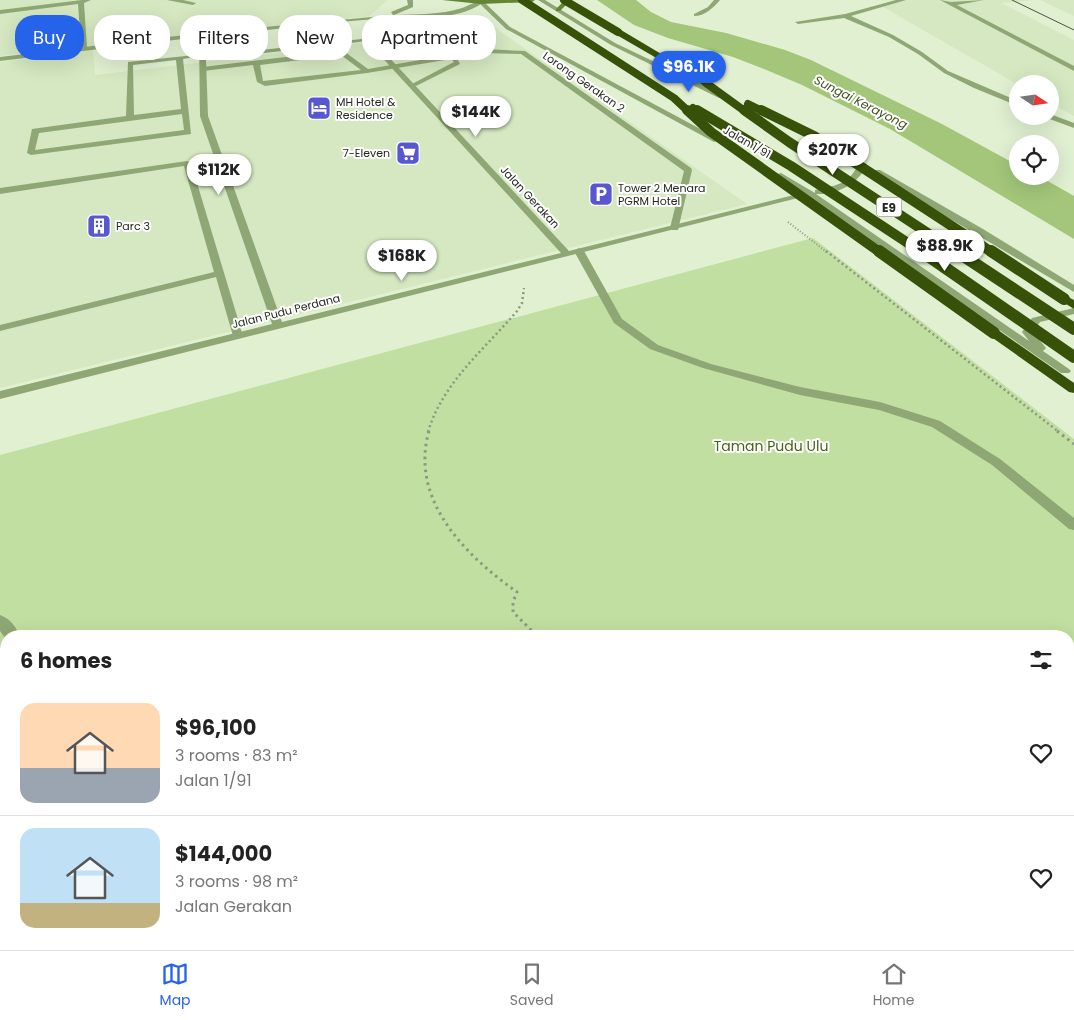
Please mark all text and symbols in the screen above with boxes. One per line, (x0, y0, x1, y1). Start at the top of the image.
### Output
chip: Buy (15, 15, 84, 60)
chip: Rent (94, 15, 170, 60)
chip: Filters (180, 15, 268, 60)
chip: New (278, 15, 352, 60)
chip: Apartment (362, 15, 496, 60)
street label: Lorong Gerakan 2 (540, 48, 628, 116)
pin: $96.1K (648, 51, 730, 93)
text: $96.1K (663, 55, 715, 78)
water label: Sungai Kerayong (811, 71, 911, 133)
north arrow (1009, 75, 1059, 125)
map controls (1009, 75, 1059, 185)
place label: MH Hotel & Residence (336, 94, 396, 123)
hotel icon: MH Hotel & Residence (306, 95, 332, 121)
pin: $144K (441, 96, 511, 138)
text: $144K (451, 100, 501, 123)
street label: Jalan 1/91 (720, 122, 774, 162)
pin: $207K (798, 134, 868, 176)
button: locate (1009, 135, 1059, 185)
text: $207K (808, 138, 858, 161)
supermarket icon: 7-Eleven (395, 140, 421, 166)
place label: 7-Eleven (343, 145, 390, 161)
pin: $112K (184, 154, 254, 196)
text: $112K (198, 158, 240, 181)
street label: Jalan Gerakan (497, 162, 563, 232)
place label: Tower 2 Menara PGRM Hotel (618, 180, 705, 209)
parking icon: Tower 2 Menara PGRM Hotel (588, 181, 614, 207)
road number: E9 (876, 198, 902, 216)
building icon: Parc 3 (86, 213, 112, 239)
place label: Parc 3 (116, 218, 150, 234)
pin: $88.9K (904, 230, 986, 272)
text: $88.9K (917, 234, 973, 257)
pin: $168K (367, 240, 437, 282)
text: $168K (378, 244, 426, 267)
street label: Jalan Pudu Perdana (230, 290, 342, 332)
park label: Taman Pudu Ulu (714, 436, 828, 456)
text: 6 homes (20, 646, 112, 675)
icon: filters (1027, 646, 1055, 674)
text: $96,100 (175, 713, 256, 742)
icon: home (60, 723, 120, 783)
icon: heart (1027, 739, 1055, 767)
text: 3 rooms · 83 m² (175, 744, 297, 767)
text: Jalan 1/91 (175, 769, 252, 792)
text: $144,000 (175, 839, 272, 868)
icon: home (60, 848, 120, 908)
icon: heart (1027, 864, 1055, 892)
text: 3 rooms · 98 m² (175, 870, 298, 893)
text: Jalan Gerakan (175, 895, 292, 918)
tab: Map (160, 960, 191, 1011)
tab: Saved (510, 960, 553, 1011)
tab: Home (873, 960, 914, 1011)

